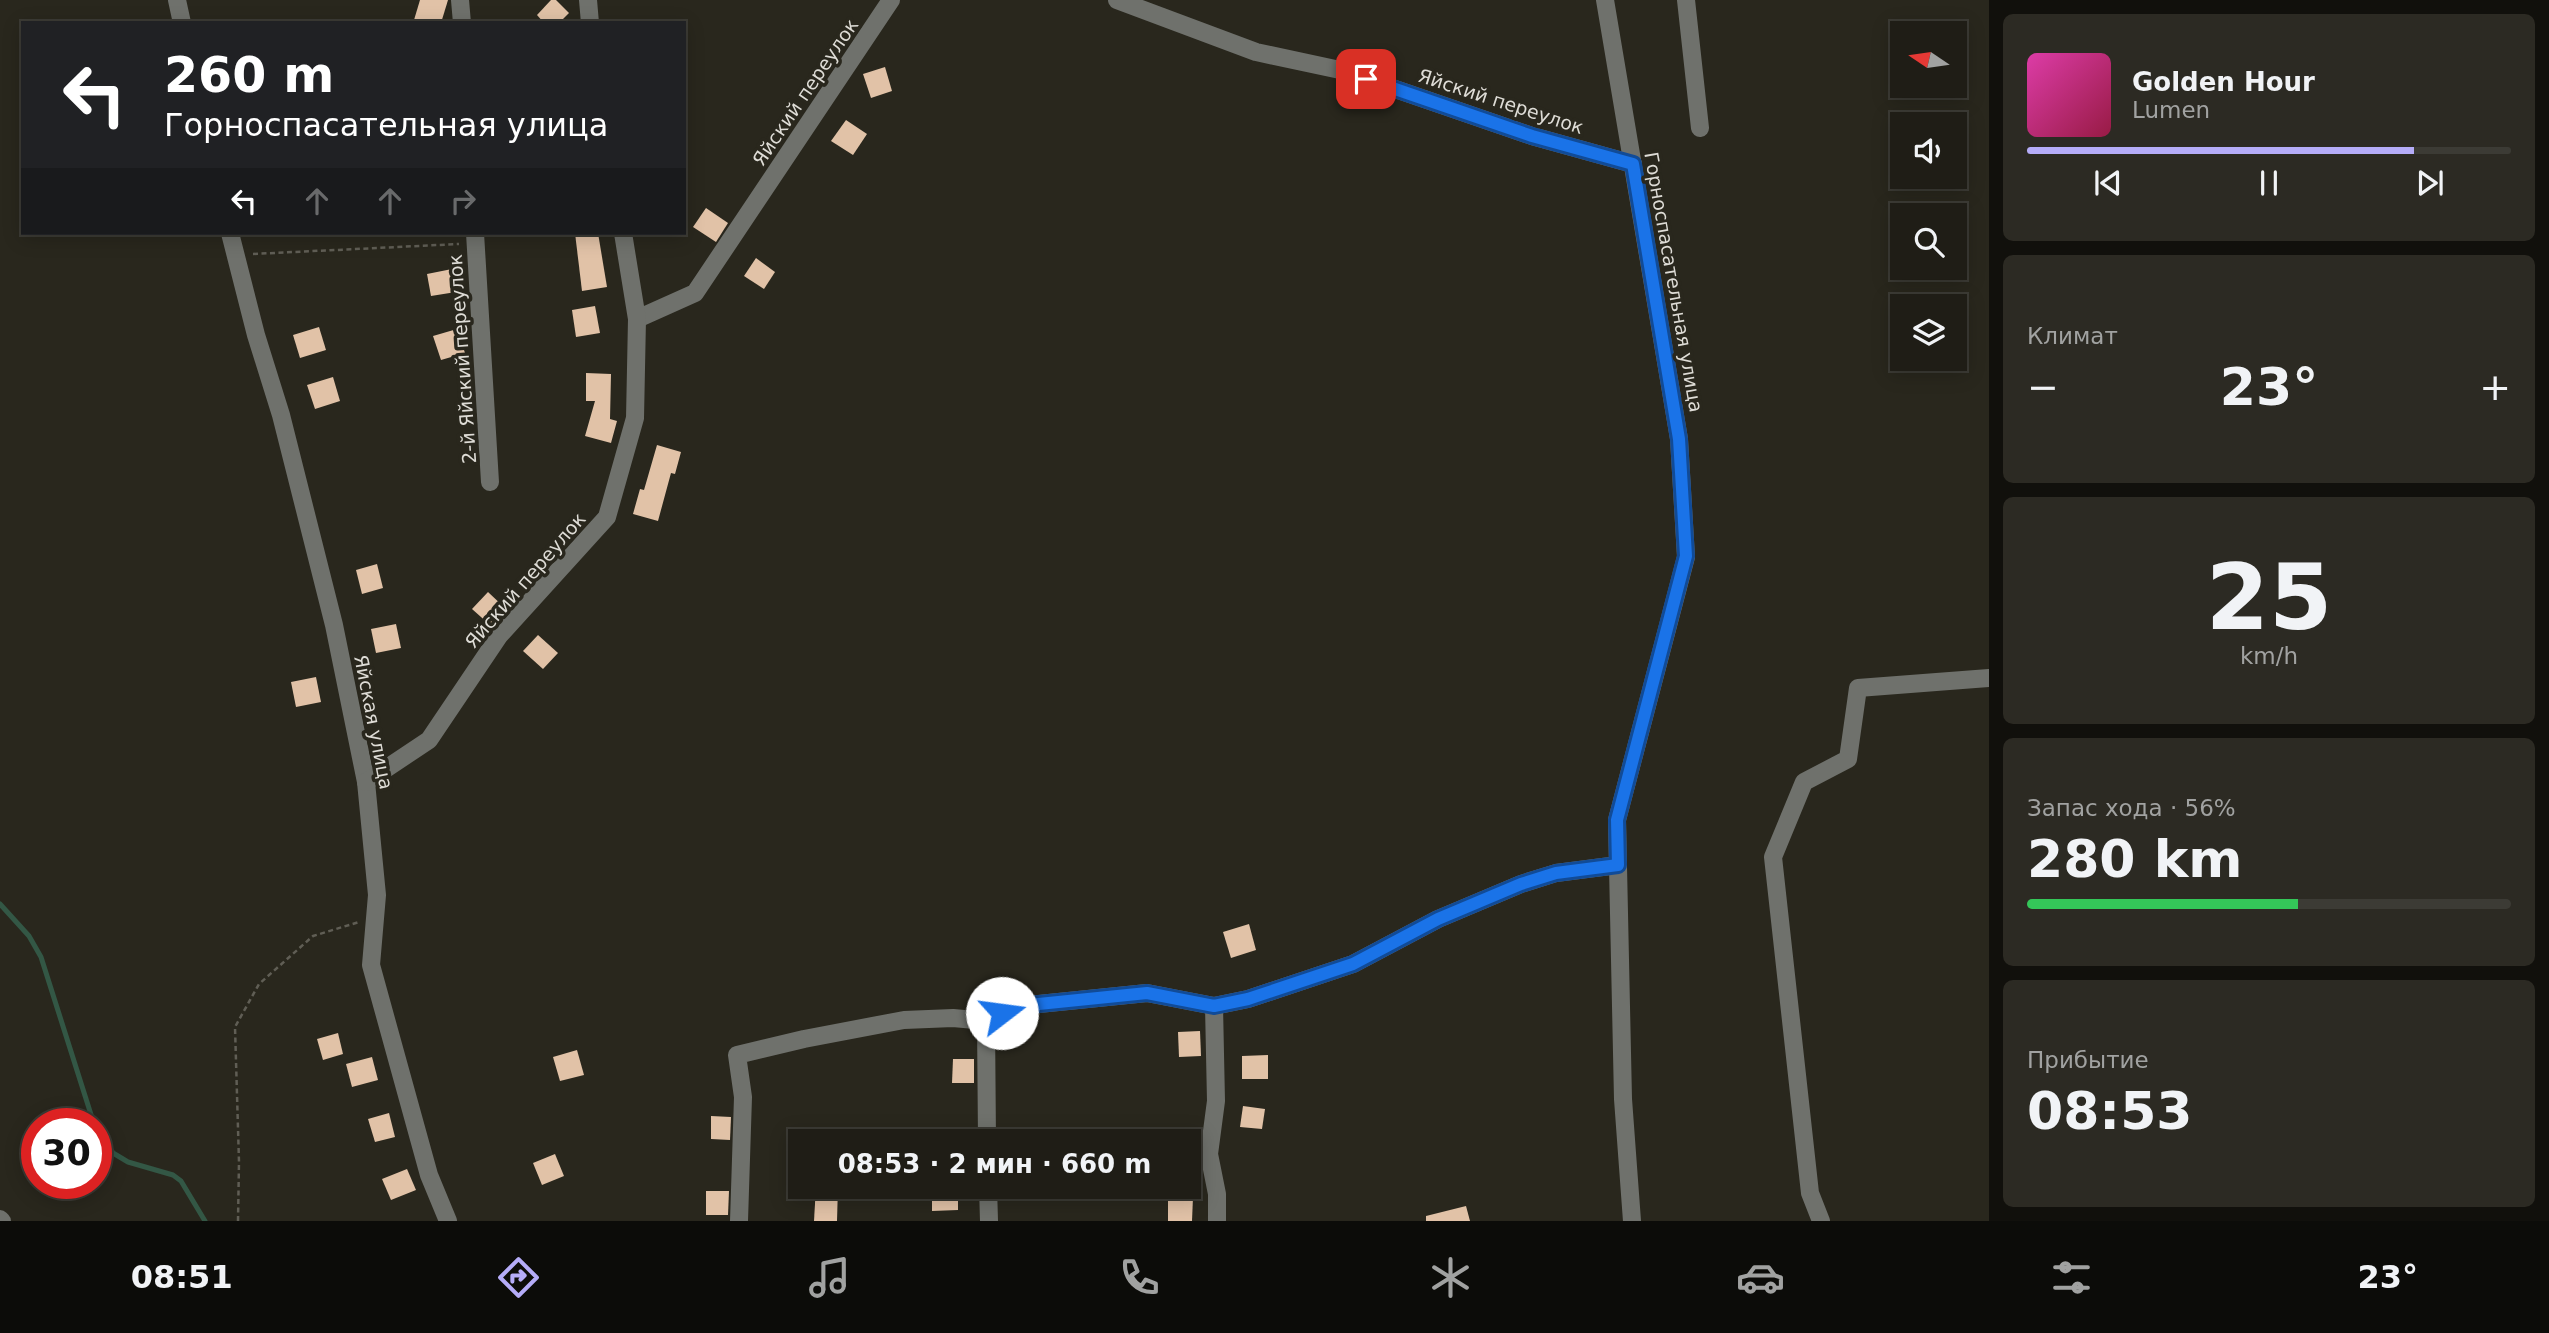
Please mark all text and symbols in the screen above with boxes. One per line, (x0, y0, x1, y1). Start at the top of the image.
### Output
street label: Яйский переулок (748, 14, 862, 170)
north arrow (1890, 21, 1967, 98)
map controls (1890, 21, 1967, 371)
text: 260 m (164, 47, 334, 104)
icon: left (49, 49, 140, 140)
pin (1336, 49, 1396, 109)
icon: arrive (1347, 60, 1385, 98)
street label: Яйский переулок (1416, 64, 1586, 138)
text: Golden Hour (2132, 67, 2315, 97)
text: Lumen (2132, 97, 2210, 123)
text: Горноспасательная улица (164, 106, 608, 144)
button: sound (1890, 112, 1967, 189)
street label: Горноспасательная улица (1640, 150, 1708, 414)
icon: previous (2089, 164, 2127, 202)
icon: pause (2250, 164, 2288, 202)
icon: next (2411, 164, 2449, 202)
icon: left (225, 182, 263, 220)
icon: ahead (298, 182, 336, 220)
icon: ahead (371, 182, 409, 220)
icon: right (444, 182, 482, 220)
button: search (1890, 203, 1967, 280)
street label: 2-й Яйский переулок (444, 254, 480, 464)
button: layers (1890, 294, 1967, 371)
text: Климат (2027, 323, 2118, 349)
text: 23° (2220, 357, 2318, 417)
text: − (2027, 365, 2059, 409)
text: + (2479, 365, 2511, 409)
street label: Яйский переулок (460, 508, 590, 652)
text: 25 (2206, 545, 2332, 650)
text: km/h (2240, 643, 2298, 669)
street label: Яйская улица (350, 653, 398, 791)
text: Запас хода · 56% (2027, 795, 2236, 821)
text: 280 km (2027, 829, 2242, 889)
position arrow (965, 976, 1039, 1050)
text: Прибытие (2027, 1047, 2149, 1073)
text: 08:53 (2027, 1081, 2193, 1141)
speed limit sign: 30 (21, 1108, 112, 1199)
text: 08:53 · 2 мин · 660 m (838, 1149, 1151, 1179)
icon: directions (494, 1253, 543, 1302)
icon: music (805, 1253, 854, 1302)
icon: phone (1115, 1253, 1164, 1302)
icon: climate (1426, 1253, 1475, 1302)
icon: car (1736, 1253, 1785, 1302)
icon: filters (2047, 1253, 2096, 1302)
text: 08:51 (131, 1258, 233, 1296)
text: 23° (2358, 1258, 2418, 1296)

